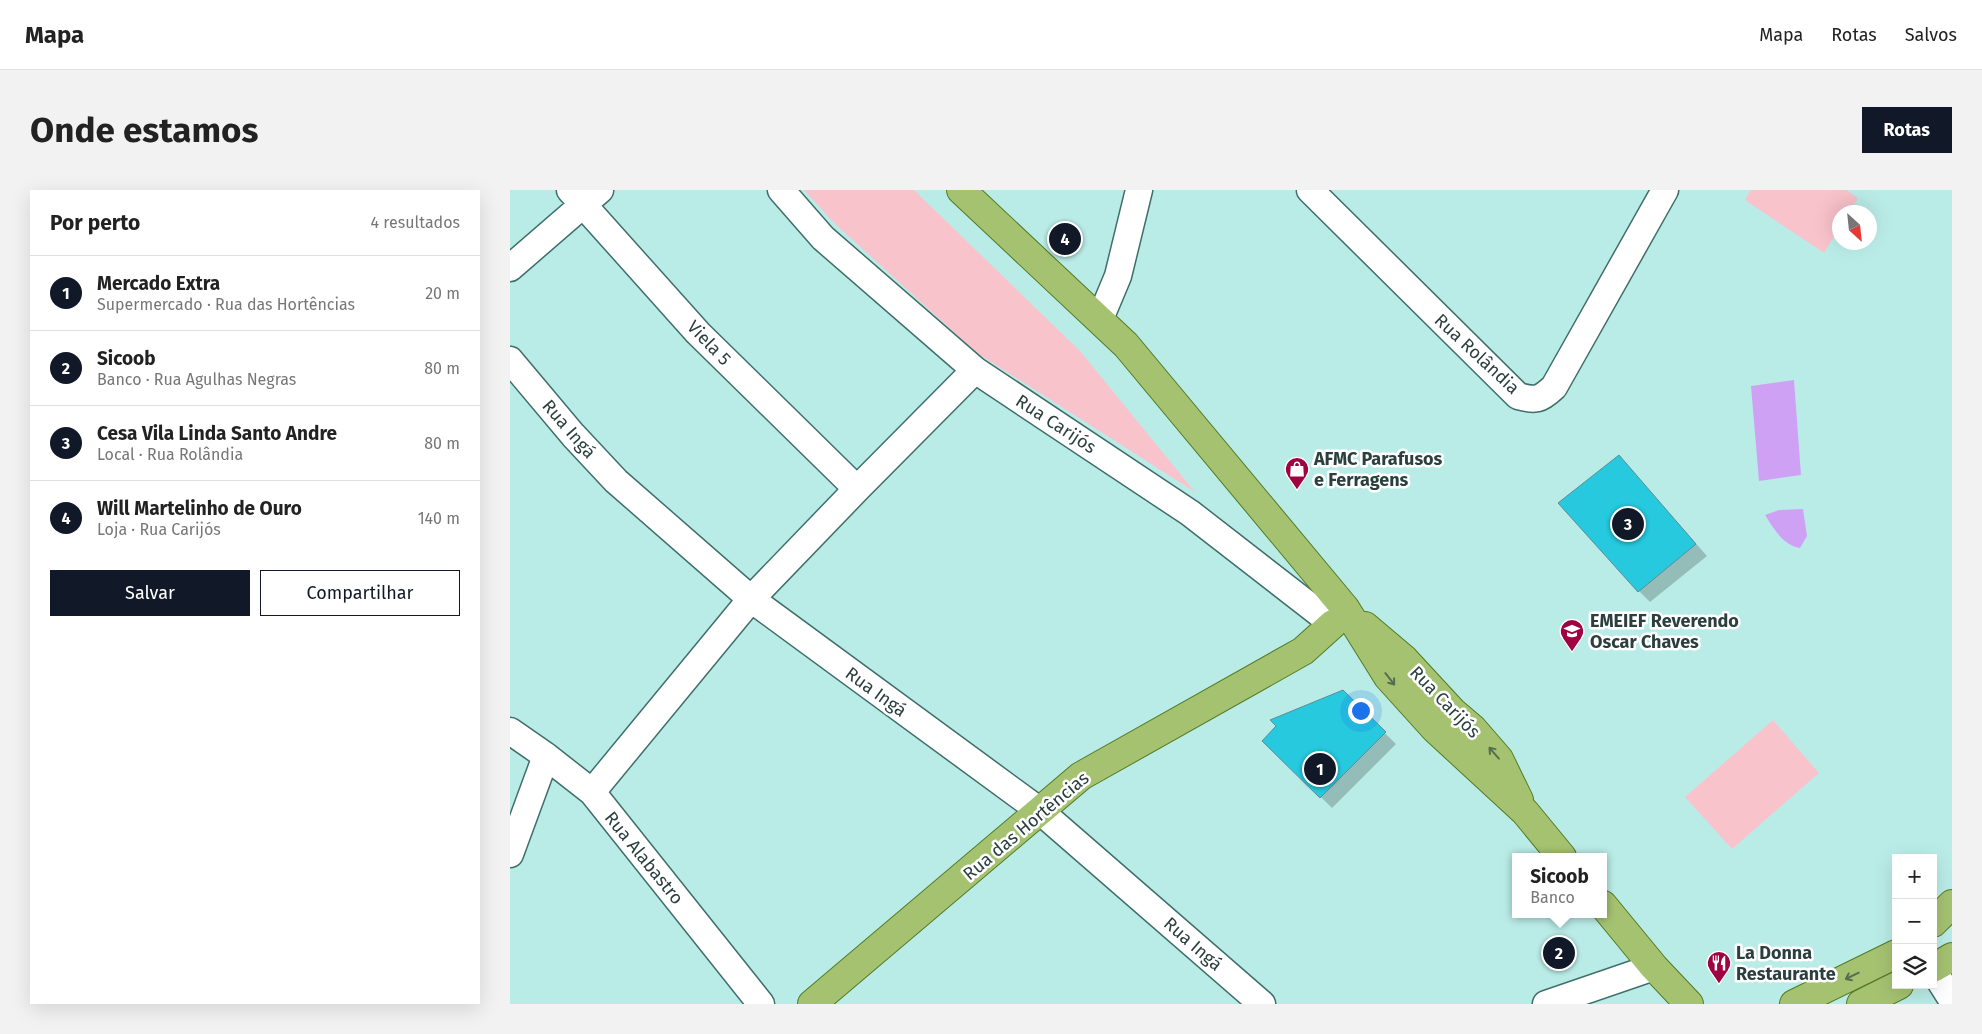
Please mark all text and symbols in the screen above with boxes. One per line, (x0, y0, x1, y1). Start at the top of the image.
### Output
text: Mapa (25, 21, 84, 49)
text: Mapa (1759, 24, 1803, 46)
text: Rotas (1831, 24, 1877, 46)
text: Salvos (1905, 24, 1957, 46)
button: Rotas (1862, 107, 1952, 153)
text: Onde estamos (30, 109, 258, 151)
north arrow (1832, 205, 1877, 250)
text: Por perto (50, 210, 140, 236)
text: 4 resultados (371, 213, 460, 232)
pin: 4 (1049, 220, 1081, 258)
text: Mercado Extra (97, 272, 220, 295)
text: 1 (62, 284, 70, 303)
text: 20 m (425, 284, 460, 303)
text: Supermercado · Rua das Hortências (97, 295, 355, 314)
street label: Rua Rolândia (1430, 309, 1524, 399)
street label: Viela 5 (682, 316, 736, 370)
text: Sicoob (97, 347, 155, 370)
text: 2 (62, 359, 70, 378)
text: 80 m (424, 359, 460, 378)
text: Banco · Rua Agulhas Negras (97, 370, 296, 389)
street label: Rua Carijós (1012, 390, 1100, 458)
street label: Rua Ingá (538, 395, 600, 463)
text: Cesa Vila Linda Santo Andre (97, 422, 337, 445)
text: 3 (62, 434, 70, 453)
text: 80 m (424, 434, 460, 453)
text: Local · Rua Rolândia (97, 445, 243, 464)
place label: AFMC Parafusos e Ferragens (1313, 448, 1443, 491)
shop icon: AFMC Parafusos e Ferragens (1284, 456, 1310, 490)
text: Will Martelinho de Ouro (97, 497, 302, 520)
pin: 3 (1612, 505, 1644, 543)
text: 4 (61, 509, 71, 528)
text: 140 m (418, 509, 460, 528)
text: Loja · Rua Carijós (97, 520, 221, 539)
button: Salvar (50, 570, 250, 616)
button: Compartilhar (260, 570, 460, 616)
place label: EMEIEF Reverendo Oscar Chaves (1590, 610, 1739, 653)
school or university icon: EMEIEF Reverendo Oscar Chaves (1559, 618, 1585, 652)
street label: Rua Carijós (1405, 661, 1485, 743)
street label: Rua Ingá (841, 662, 911, 722)
one-way arrow (1385, 672, 1396, 685)
your location (1348, 698, 1374, 724)
one-way arrow (1488, 747, 1500, 760)
pin: 1 (1304, 750, 1336, 788)
street label: Rua das Hortências (959, 767, 1093, 885)
street label: Rua Alabastro (600, 807, 688, 909)
popup (1512, 853, 1607, 918)
map controls (1892, 854, 1937, 989)
button: + (1892, 854, 1937, 899)
text: Sicoob (1530, 865, 1589, 888)
text: Banco (1530, 888, 1575, 907)
button: − (1892, 899, 1937, 944)
street label: Rua Ingá (1159, 913, 1227, 975)
pin: 2 (1543, 934, 1575, 972)
place label: La Donna Restaurante (1736, 942, 1836, 985)
button: layers (1892, 944, 1937, 989)
restaurant icon: La Donna Restaurante (1706, 950, 1732, 984)
one-way arrow (1845, 971, 1860, 981)

